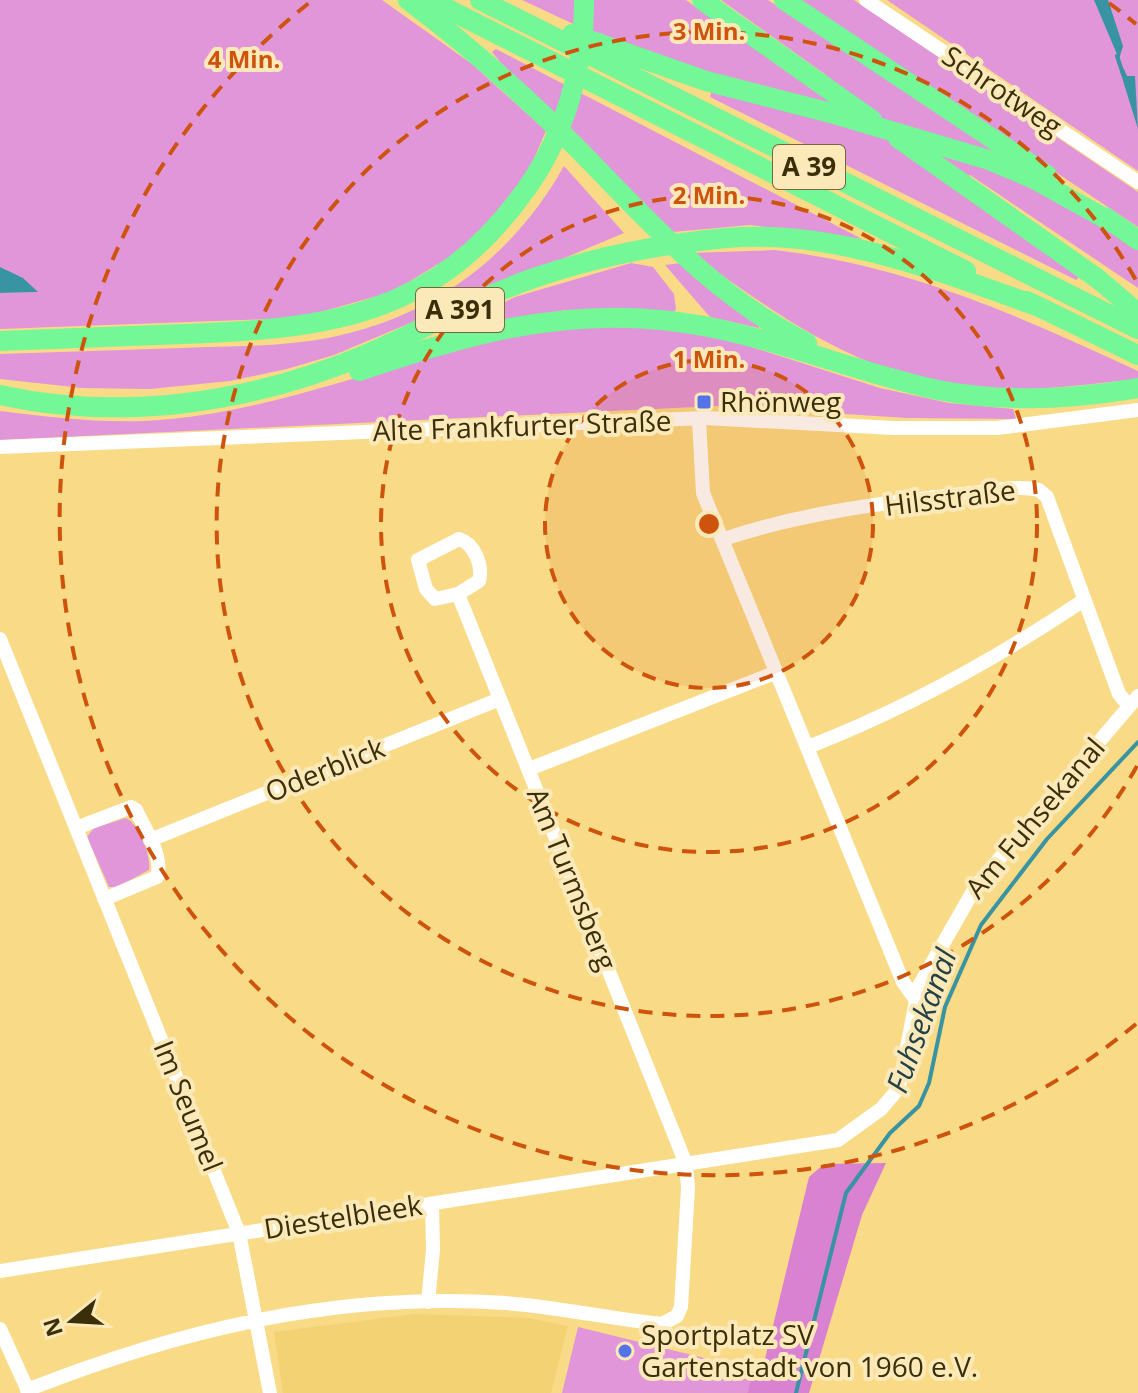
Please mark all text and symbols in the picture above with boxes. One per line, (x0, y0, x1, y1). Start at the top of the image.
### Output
text: 3 Min. (673, 14, 745, 47)
street label: Schrotweg (935, 36, 1070, 144)
text: 4 Min. (208, 42, 280, 75)
road number: A 39 (773, 145, 845, 189)
text: 2 Min. (673, 178, 745, 211)
road number: A 391 (416, 288, 504, 332)
text: 1 Min. (673, 342, 745, 375)
place label: Rhönweg (720, 382, 841, 420)
marker: Rhönweg (695, 393, 713, 411)
street label: Alte Frankfurter Straße (372, 401, 672, 449)
street label: Hilsstraße (882, 470, 1018, 524)
centre of rings (695, 510, 723, 538)
street label: Oderblick (259, 728, 390, 810)
street label: Am Fuhsekanal (956, 729, 1113, 906)
street label: Am Turmsberg (519, 782, 627, 976)
water label: Fuhsekanal (876, 942, 966, 1098)
street label: Im Seumel (145, 1035, 232, 1177)
street label: Diestelbleek (261, 1185, 425, 1247)
north arrow (32, 1281, 112, 1361)
text: N (35, 1314, 69, 1341)
place label: Sportplatz SV Gartenstadt von 1960 e.V. (641, 1315, 978, 1385)
marker: Sportplatz SV Gartenstadt von 1960 e.V. (616, 1342, 634, 1360)

